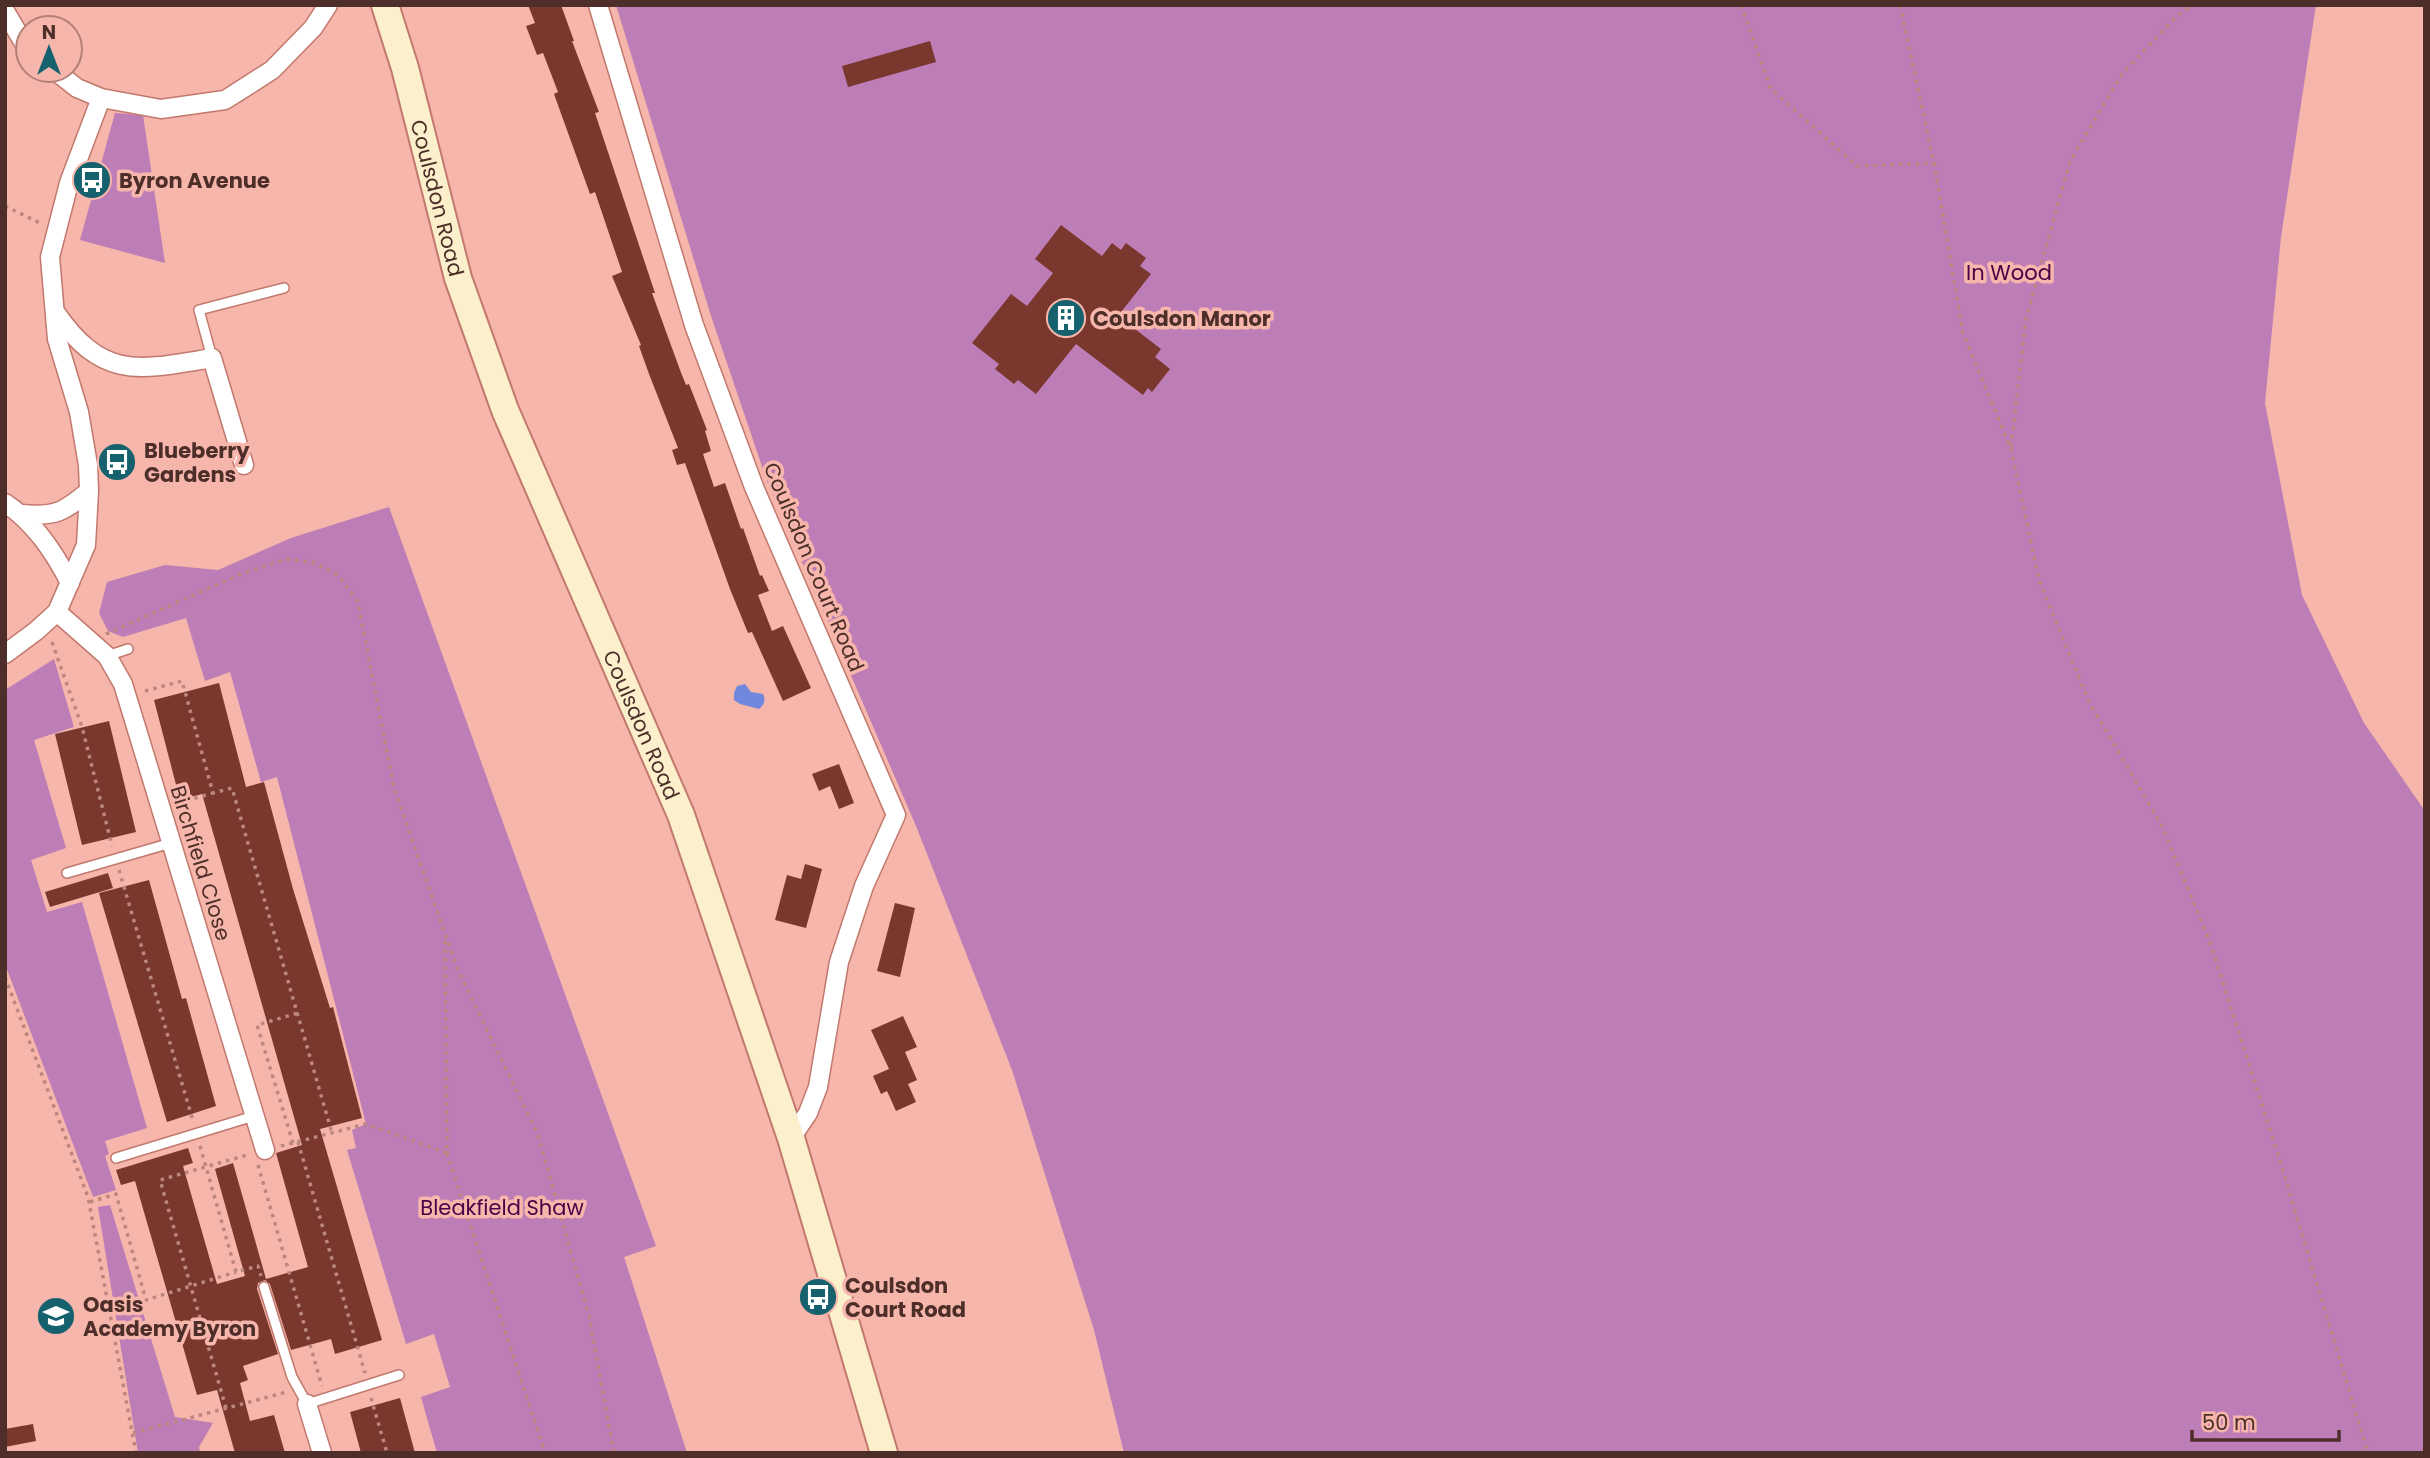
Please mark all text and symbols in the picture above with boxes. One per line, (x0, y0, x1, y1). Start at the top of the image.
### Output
north arrow (14, 14, 84, 84)
text: N (42, 19, 56, 46)
street label: Coulsdon Road (404, 116, 471, 279)
bus stop icon: Byron Avenue (71, 159, 113, 201)
place label: Byron Avenue (119, 166, 270, 195)
park label: In Wood (1966, 258, 2052, 287)
building icon: Coulsdon Manor (1045, 297, 1087, 339)
place label: Coulsdon Manor (1093, 304, 1271, 333)
place label: Blueberry Gardens (144, 436, 250, 489)
bus stop icon: Blueberry Gardens (96, 441, 138, 483)
street label: Coulsdon Court Road (757, 458, 871, 676)
street label: Coulsdon Road (596, 645, 687, 804)
street label: Birchfield Close (164, 782, 238, 944)
park label: Bleakfield Shaw (420, 1193, 584, 1222)
place label: Coulsdon Court Road (845, 1271, 966, 1324)
bus stop icon: Coulsdon Court Road (797, 1276, 839, 1318)
place label: Oasis Academy Byron (83, 1290, 256, 1343)
school or university icon: Oasis Academy Byron (35, 1295, 77, 1337)
scale bar (2192, 1398, 2339, 1442)
text: 50 m (2202, 1408, 2256, 1437)

